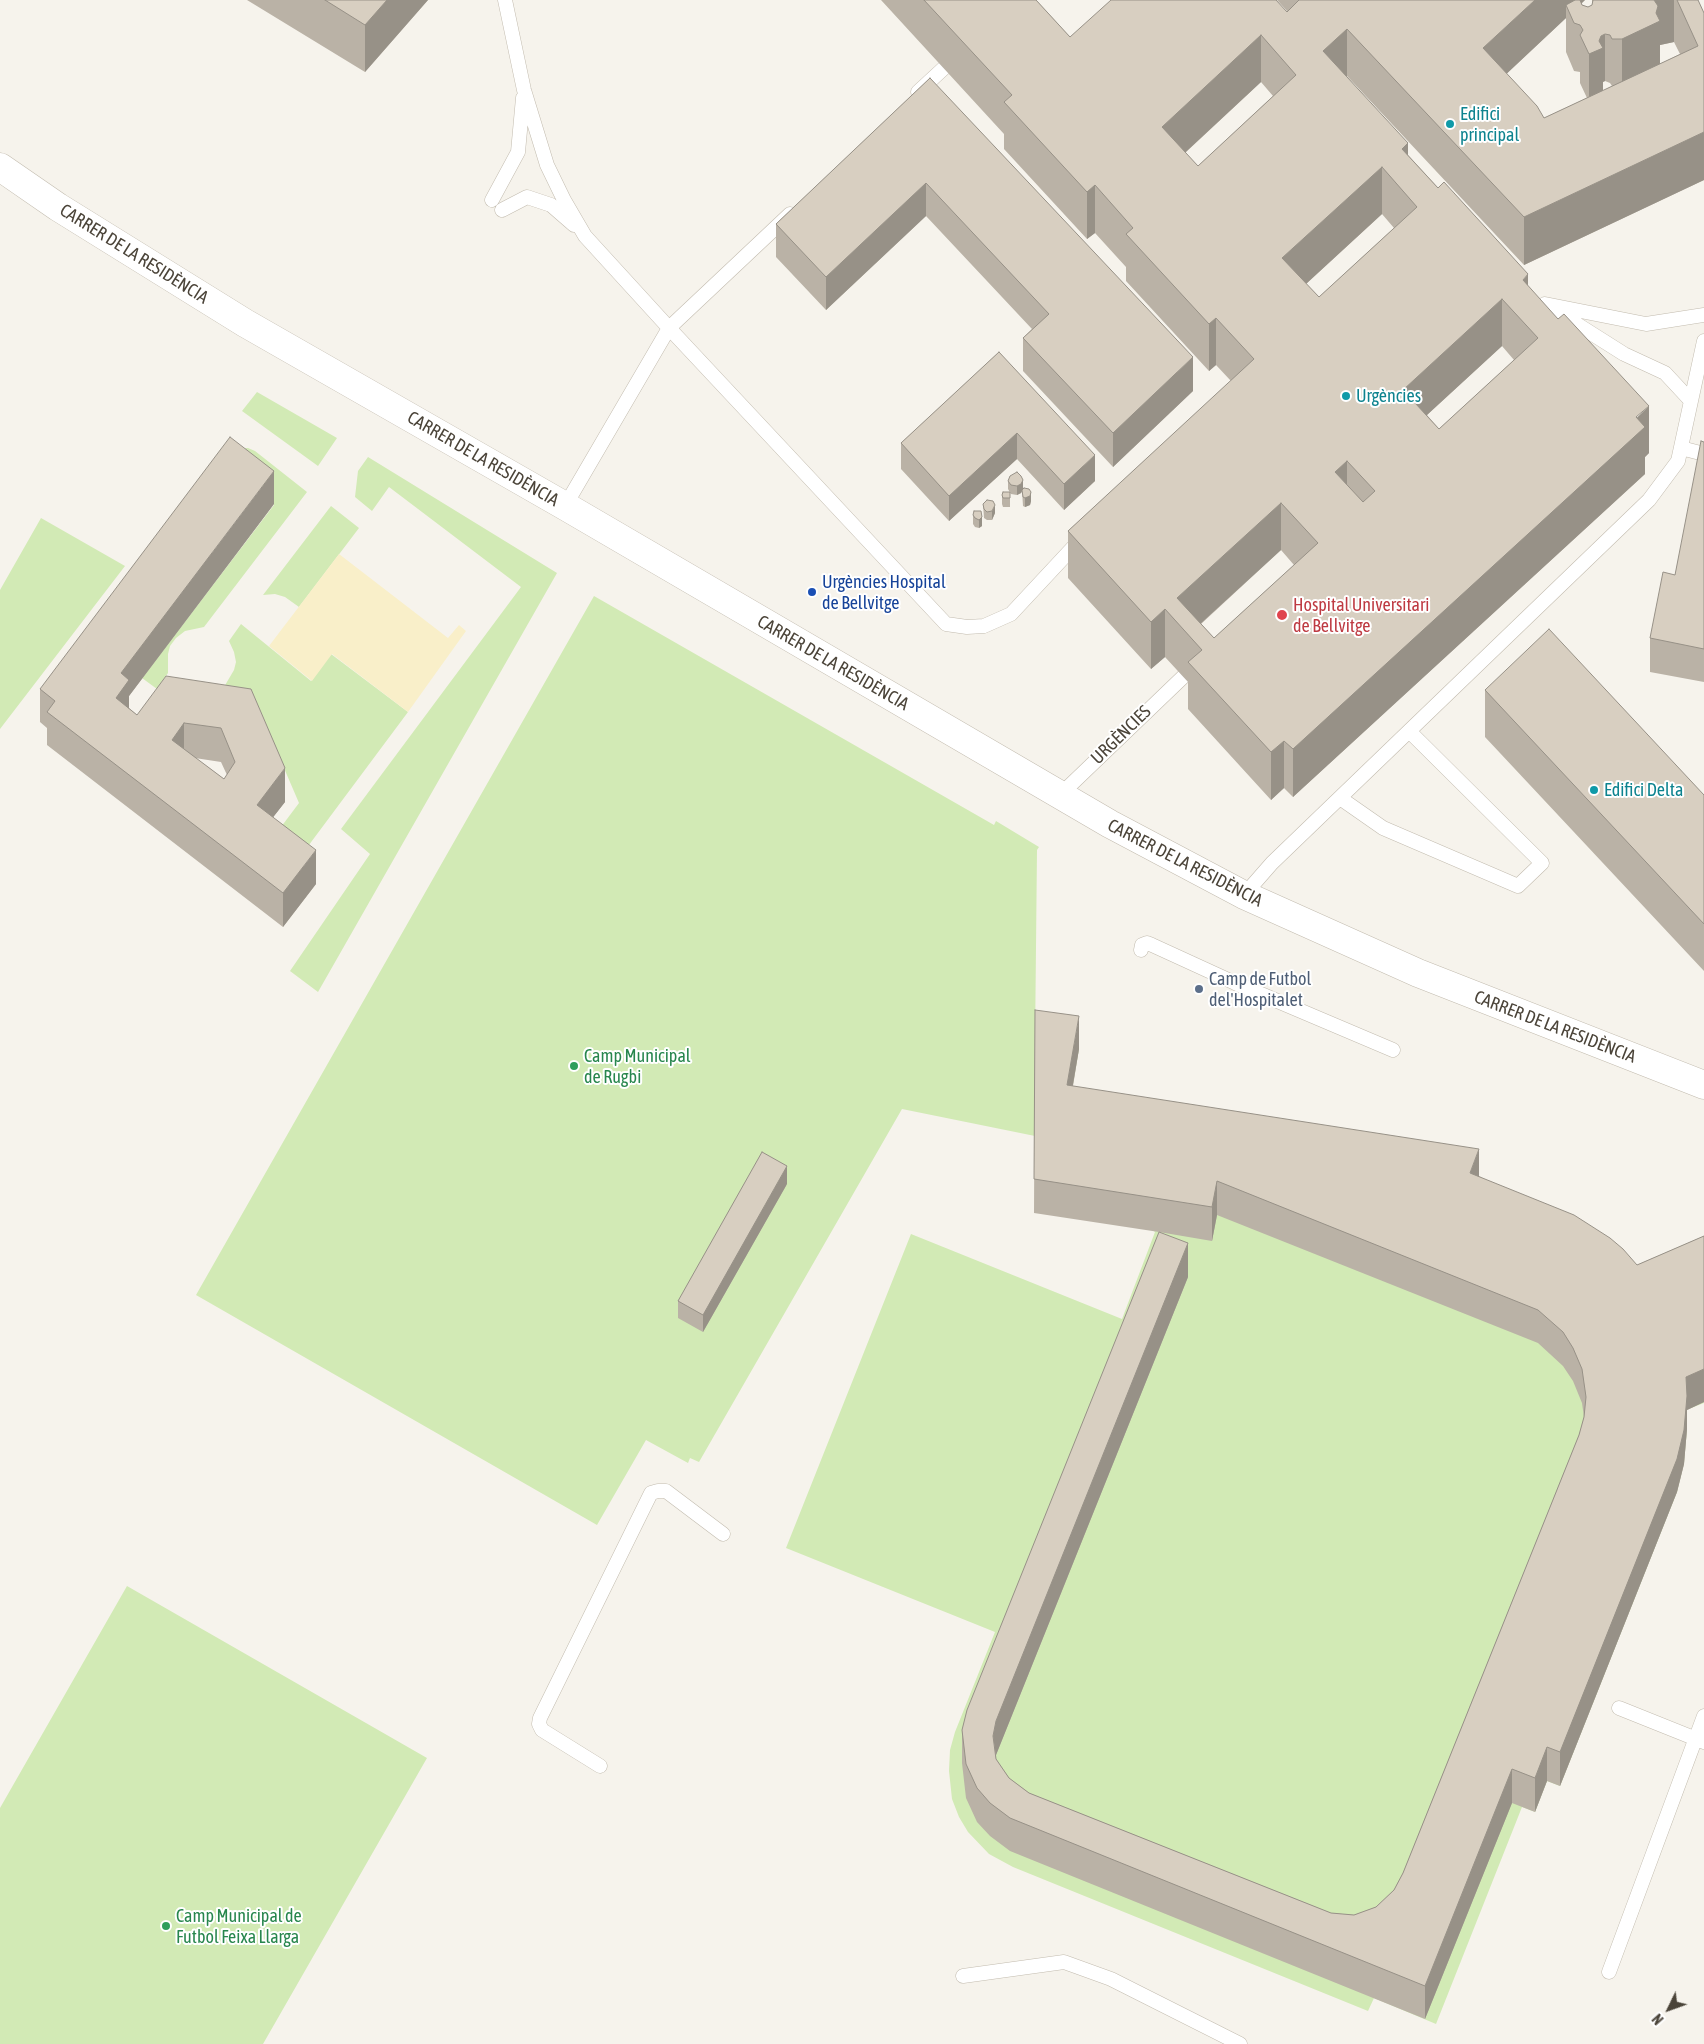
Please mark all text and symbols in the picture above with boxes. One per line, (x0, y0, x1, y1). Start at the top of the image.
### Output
place label: Edifici principal (1460, 103, 1519, 146)
marker: Edifici principal (1444, 118, 1456, 130)
street label: CARRER DE LA RESIDÈNCIA (56, 199, 212, 309)
place label: Urgències (1356, 385, 1421, 407)
marker: Urgències (1340, 390, 1352, 402)
street label: CARRER DE LA RESIDÈNCIA (403, 407, 563, 511)
place label: Urgències Hospital de Bellvitge (822, 571, 946, 614)
marker: Urgències Hospital de Bellvitge (806, 586, 818, 598)
place label: Hospital Universitari de Bellvitge (1293, 594, 1429, 636)
marker: Hospital Universitari de Bellvitge (1275, 608, 1289, 622)
street label: CARRER DE LA RESIDÈNCIA (753, 611, 913, 715)
street label: URGÈNCIES (1086, 701, 1156, 769)
place label: Edifici Delta (1604, 779, 1683, 801)
marker: Edifici Delta (1588, 784, 1600, 796)
street label: CARRER DE LA RESIDÈNCIA (1104, 815, 1266, 911)
place label: Camp de Futbol del'Hospitalet (1209, 968, 1311, 1011)
marker: Camp de Futbol del'Hospitalet (1193, 983, 1205, 995)
street label: CARRER DE LA RESIDÈNCIA (1471, 986, 1639, 1068)
place label: Camp Municipal de Rugbi (584, 1045, 691, 1088)
marker: Camp Municipal de Rugbi (568, 1060, 580, 1072)
place label: Camp Municipal de Futbol Feixa Llarga (176, 1905, 302, 1948)
marker: Camp Municipal de Futbol Feixa Llarga (160, 1920, 172, 1932)
north arrow (1644, 1984, 1694, 2034)
text: N (1649, 2011, 1667, 2027)

